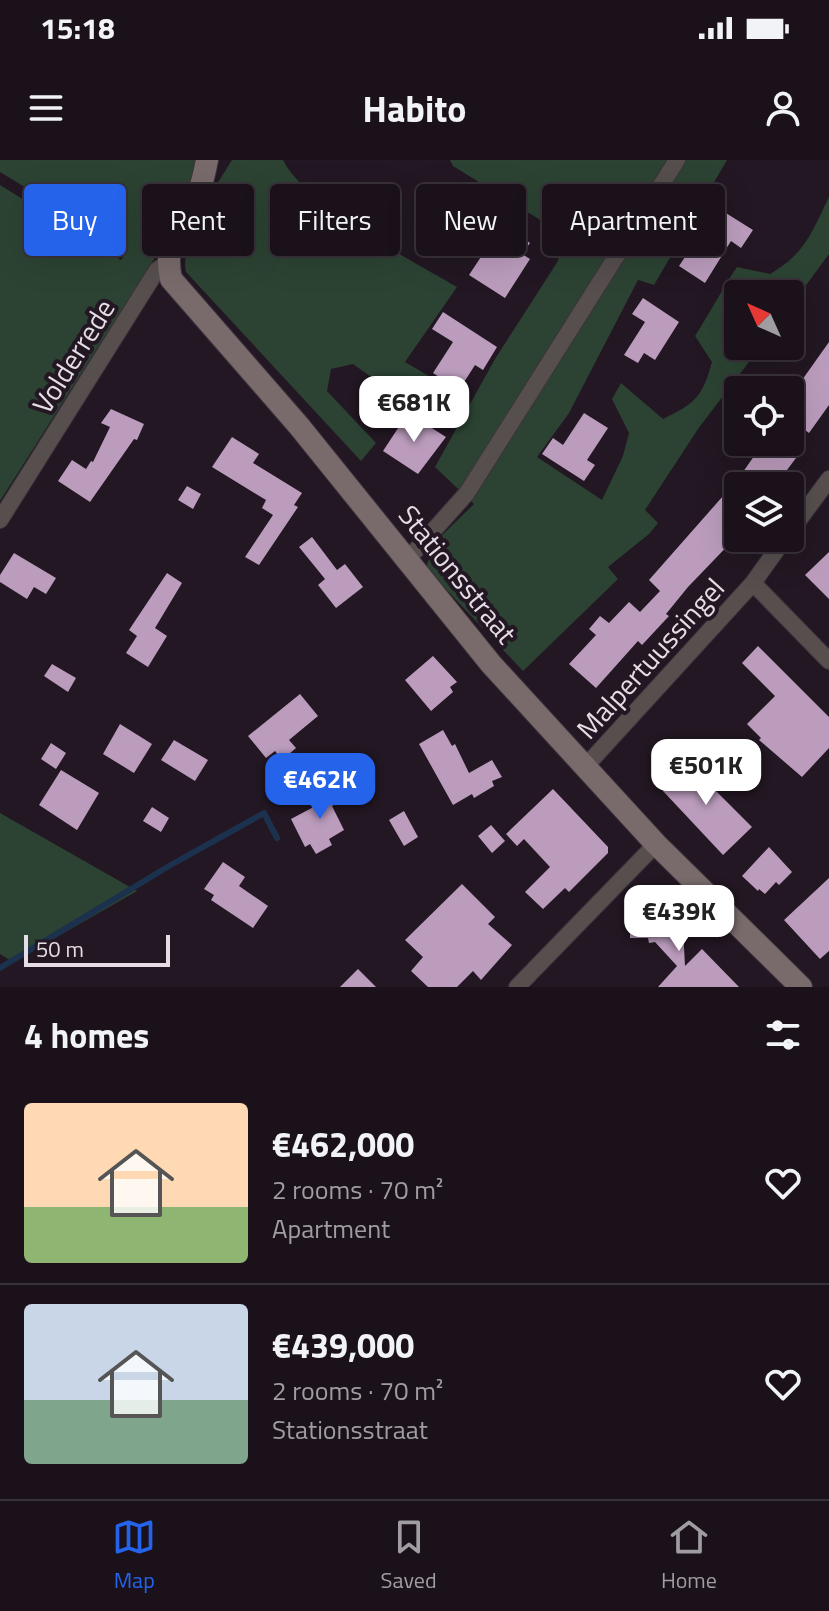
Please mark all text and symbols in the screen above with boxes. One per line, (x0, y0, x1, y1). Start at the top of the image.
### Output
text: 15:18 (40, 5, 115, 51)
text: Habito (363, 81, 466, 136)
icon: menu (24, 86, 68, 130)
icon: person (761, 86, 805, 130)
chip: Buy (24, 184, 126, 256)
chip: Rent (142, 184, 254, 256)
chip: Filters (270, 184, 400, 256)
chip: New (416, 184, 526, 256)
chip: Apartment (542, 184, 725, 256)
north arrow (724, 280, 804, 360)
map controls (724, 280, 804, 552)
street label: Volderrede (21, 290, 125, 422)
pin: €681K (358, 376, 470, 444)
button: locate (724, 376, 804, 456)
text: €681K (377, 382, 451, 421)
button: layers (724, 472, 804, 552)
street label: Stationsstraat (388, 495, 528, 653)
street label: Malpertuussingel (566, 568, 734, 748)
pin: €501K (650, 739, 762, 807)
text: €501K (669, 745, 743, 784)
pin: €462K (264, 753, 376, 821)
text: €462K (283, 759, 357, 798)
pin: €439K (623, 885, 735, 953)
text: €439K (642, 891, 716, 930)
scale bar (24, 931, 170, 967)
text: 50 m (36, 932, 84, 966)
text: 4 homes (24, 1009, 149, 1061)
icon: filters (761, 1013, 805, 1057)
text: €462,000 (272, 1118, 414, 1170)
icon: home (88, 1135, 184, 1231)
icon: heart (761, 1161, 805, 1205)
text: 2 rooms · 70 m² (272, 1170, 443, 1209)
text: Apartment (272, 1209, 390, 1248)
text: €439,000 (272, 1319, 414, 1371)
icon: home (88, 1336, 184, 1432)
icon: heart (761, 1362, 805, 1406)
text: 2 rooms · 70 m² (272, 1371, 443, 1410)
text: Stationsstraat (272, 1410, 428, 1449)
tab: Map (112, 1515, 156, 1597)
tab: Saved (381, 1515, 437, 1597)
tab: Home (661, 1515, 717, 1597)

